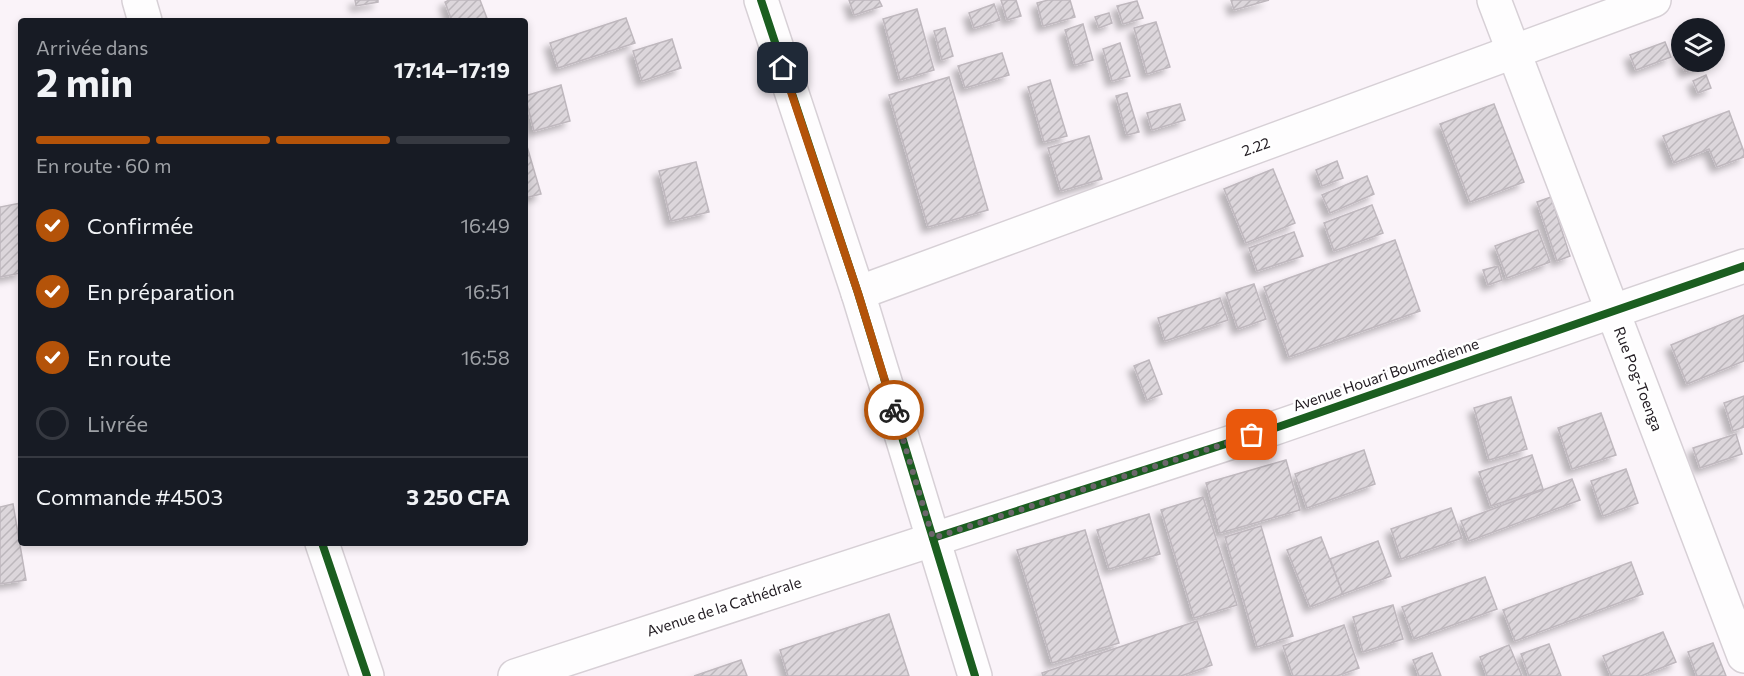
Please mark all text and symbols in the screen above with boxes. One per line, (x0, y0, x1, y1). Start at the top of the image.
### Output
map controls (1671, 18, 1725, 72)
button: layers (1671, 18, 1725, 72)
text: Arrivée dans (36, 35, 148, 59)
pin (757, 42, 808, 93)
icon: home (766, 51, 799, 84)
text: 17:14–17:19 (394, 56, 510, 83)
text: 2 min (36, 57, 133, 105)
street label: 2.22 (1239, 133, 1272, 159)
text: En route · 60 m (36, 153, 171, 177)
icon: check (36, 209, 69, 242)
text: Confirmée (87, 212, 193, 239)
text: 16:49 (460, 213, 510, 237)
icon: check (36, 275, 69, 308)
text: En préparation (87, 278, 235, 305)
text: 16:51 (465, 279, 510, 303)
street label: Rue Pog-Toenga (1611, 324, 1667, 433)
street label: Avenue Houari Boumedienne (1290, 334, 1481, 414)
icon: check (36, 341, 69, 374)
text: En route (87, 344, 171, 371)
text: 16:58 (461, 345, 510, 369)
courier (864, 380, 924, 440)
icon: bike (878, 394, 911, 427)
pin (1226, 409, 1277, 460)
text: Livrée (87, 410, 148, 437)
icon: bag (1235, 418, 1268, 451)
text: Commande #4503 (36, 483, 223, 510)
text: 3 250 CFA (406, 483, 510, 510)
street label: Avenue de la Cathédrale (644, 572, 803, 640)

